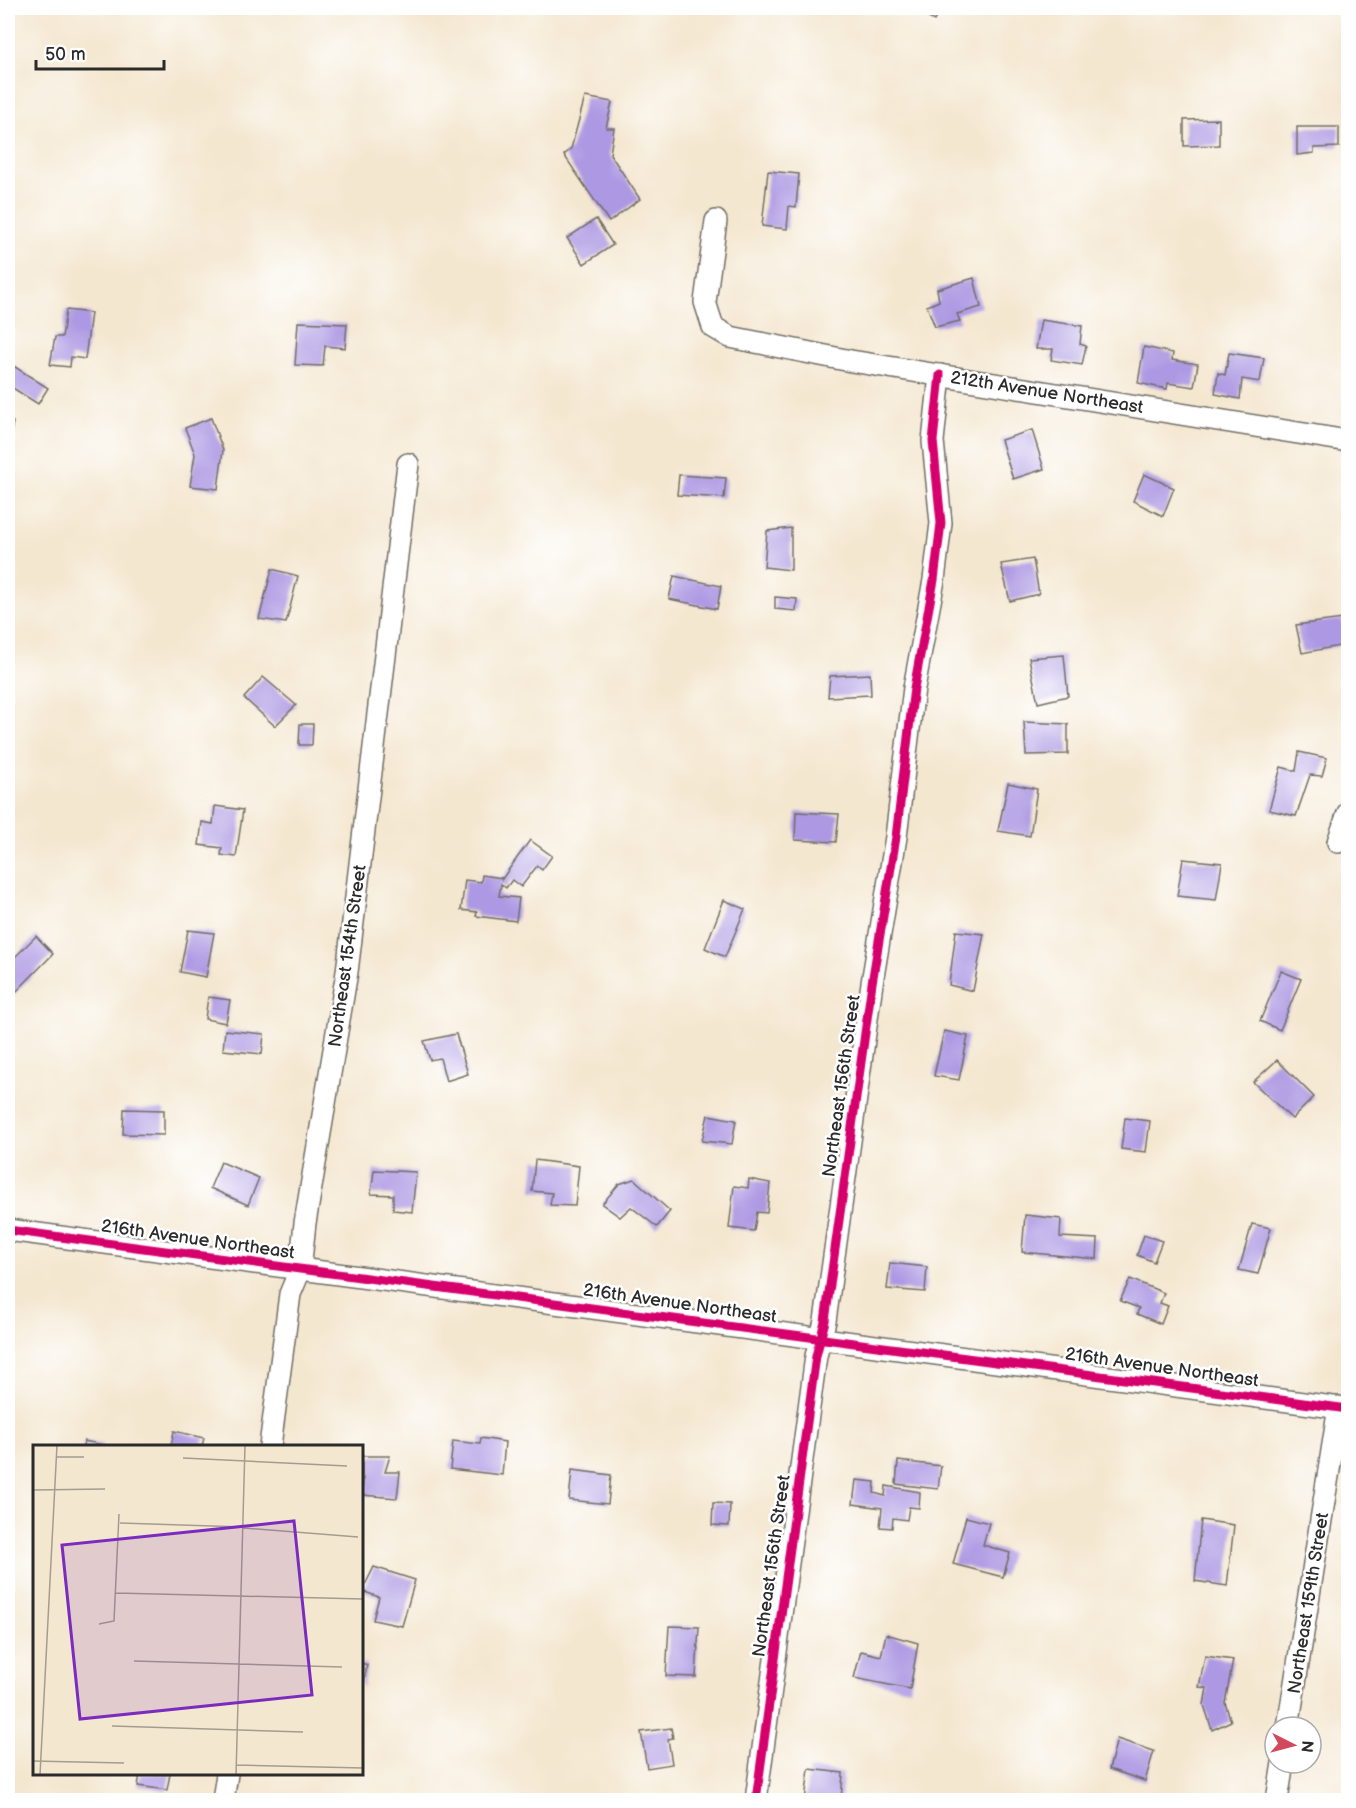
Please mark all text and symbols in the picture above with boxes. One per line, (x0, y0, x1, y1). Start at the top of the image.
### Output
scale bar (36, 33, 164, 71)
text: 50 m (45, 44, 86, 65)
street label: 212th Avenue Northeast (949, 367, 1145, 418)
street label: Northeast 154th Street (324, 863, 371, 1049)
street label: Northeast 156th Street (818, 993, 865, 1179)
street label: 216th Avenue Northeast (100, 1216, 296, 1264)
street label: 216th Avenue Northeast (582, 1280, 778, 1328)
street label: 216th Avenue Northeast (1064, 1344, 1260, 1392)
inset map (33, 1445, 363, 1775)
street label: Northeast 156th Street (748, 1473, 795, 1659)
street label: Northeast 159th Street (1284, 1511, 1333, 1695)
north arrow (1263, 1715, 1323, 1775)
text: N (1296, 1739, 1317, 1753)

